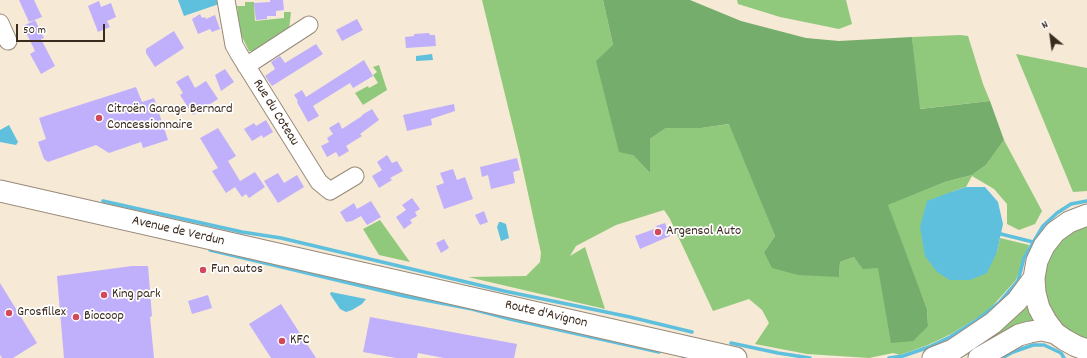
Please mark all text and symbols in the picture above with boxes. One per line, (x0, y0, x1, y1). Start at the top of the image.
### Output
scale bar (18, 16, 107, 42)
north arrow (1031, 16, 1071, 56)
text: N (1039, 17, 1051, 34)
text: 50 m (23, 22, 46, 39)
street label: Rue du Coteau (248, 77, 302, 149)
place label: Citroën Garage Bernard Concessionnaire (107, 102, 232, 134)
marker: Citroën Garage Bernard Concessionnaire (94, 113, 104, 123)
street label: Avenue de Verdun (130, 213, 226, 251)
place label: Argensol Auto (666, 224, 741, 240)
marker: Argensol Auto (653, 227, 663, 237)
place label: Fun autos (211, 262, 263, 278)
marker: Fun autos (198, 265, 208, 275)
place label: King park (112, 287, 161, 303)
marker: King park (99, 290, 109, 300)
street label: Route d'Avignon (503, 297, 589, 333)
place label: Grosfillex (17, 305, 66, 321)
marker: Grosfillex (4, 308, 14, 318)
place label: Biocoop (84, 309, 124, 325)
marker: Biocoop (71, 312, 81, 322)
place label: KFC (290, 333, 310, 349)
marker: KFC (277, 336, 287, 346)

